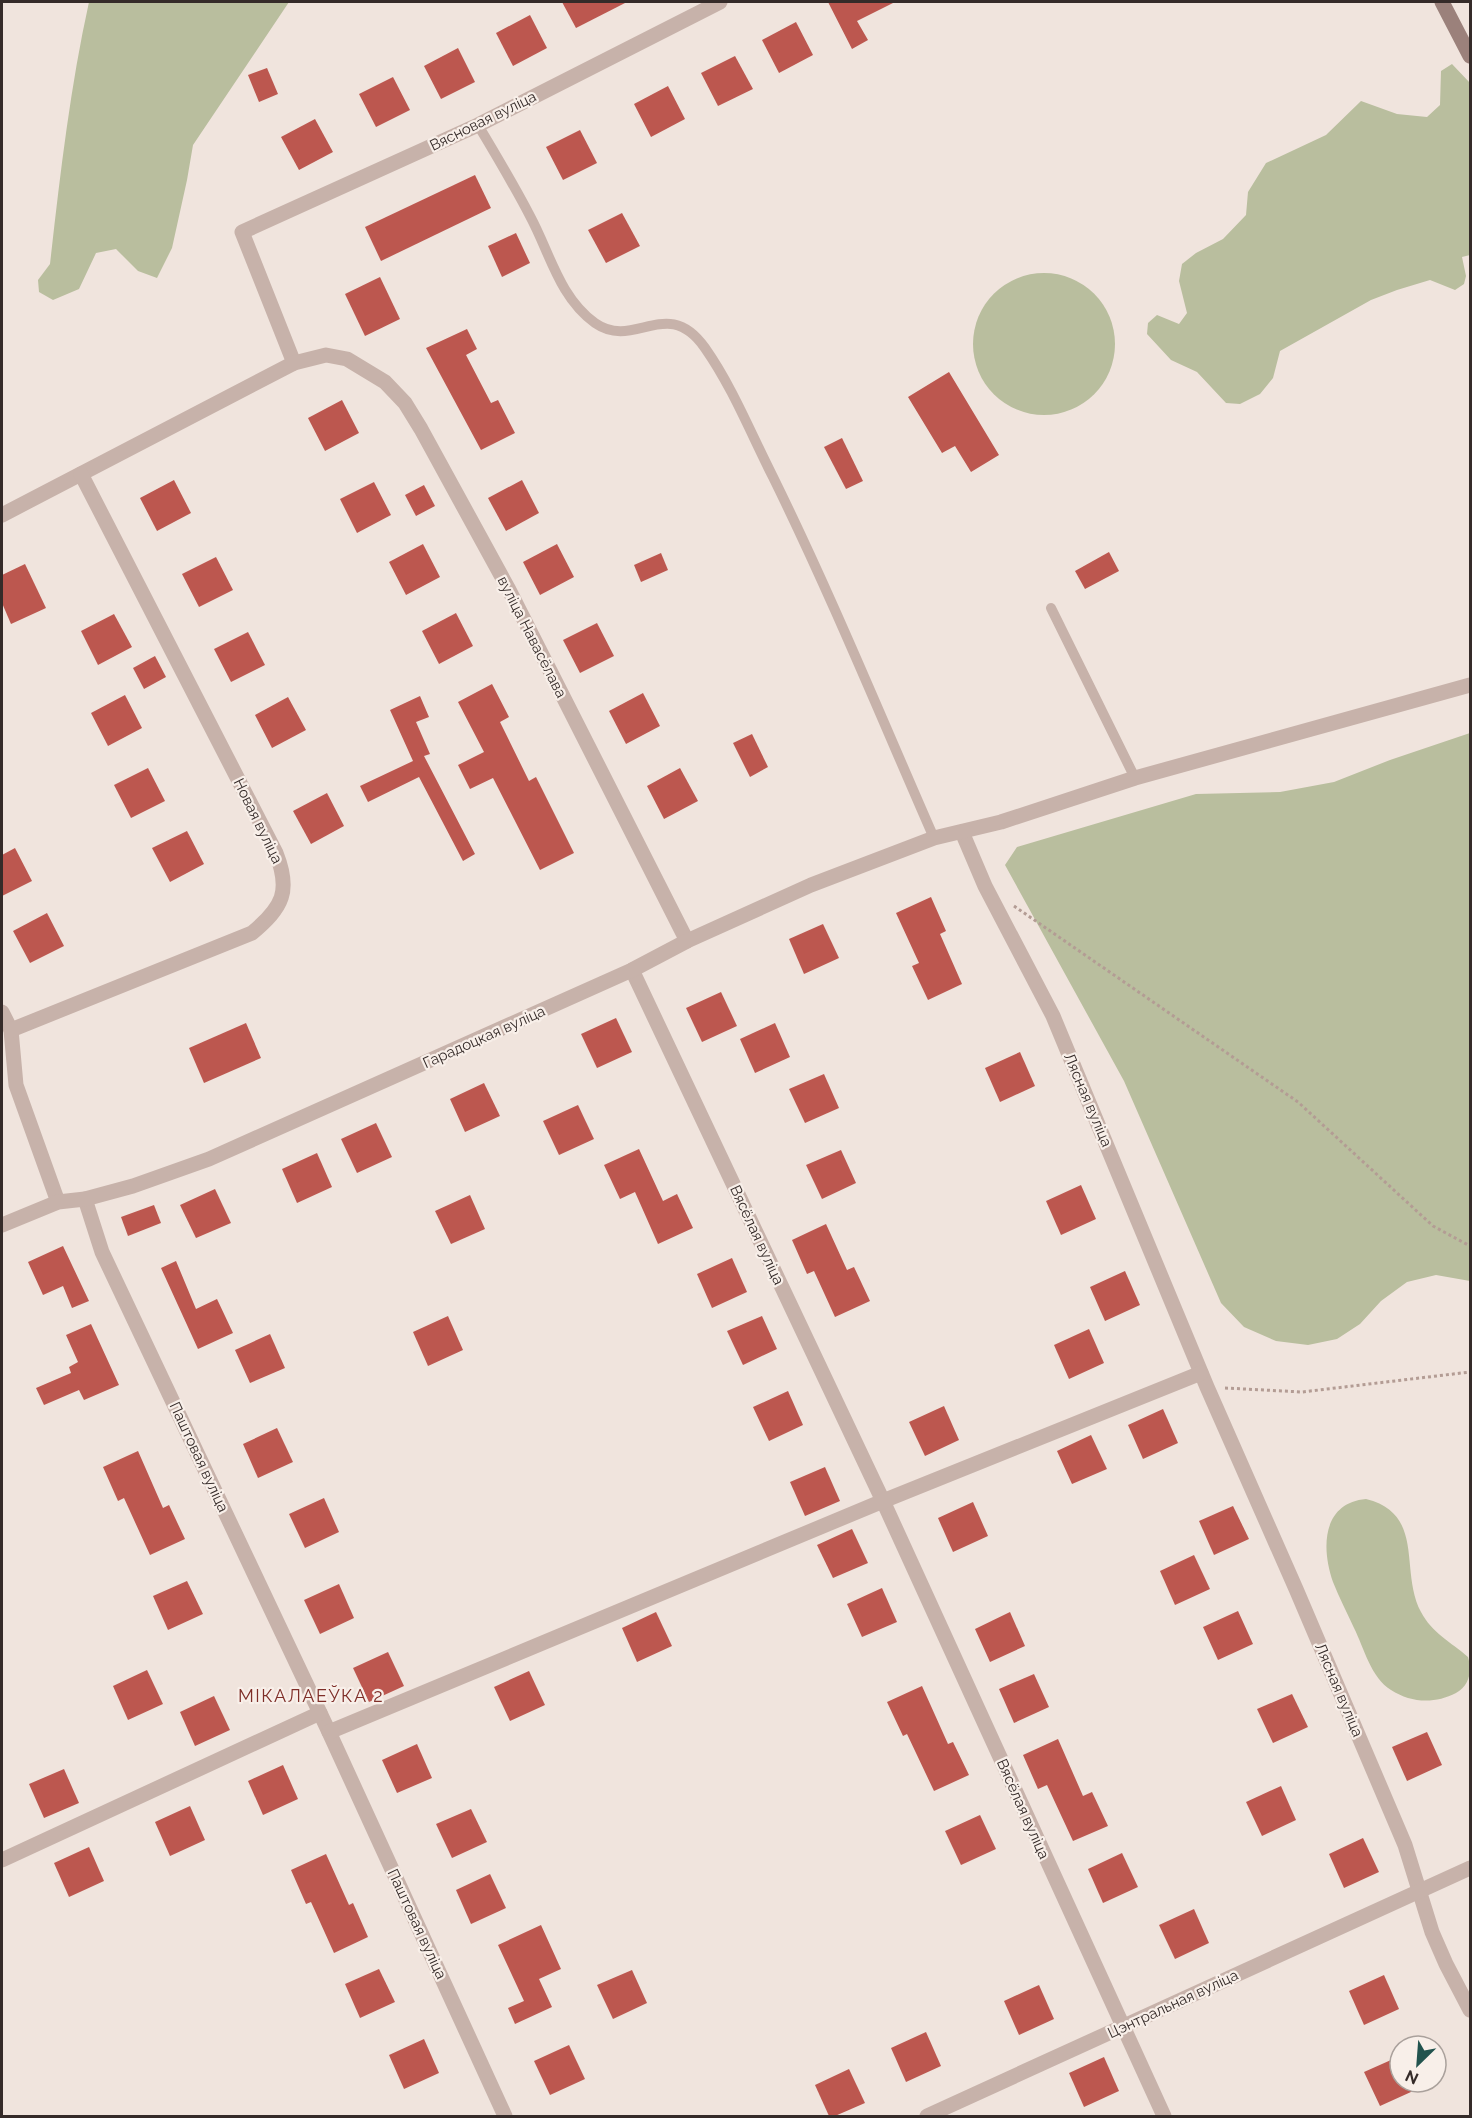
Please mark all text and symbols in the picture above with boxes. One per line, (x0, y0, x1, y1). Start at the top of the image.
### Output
street label: Вясновая вуліца (427, 87, 539, 155)
street label: вуліца Навасёлава (494, 573, 570, 701)
street label: Новая вуліца (230, 775, 286, 867)
street label: Гарадоцкая вуліца (420, 1002, 548, 1072)
street label: Лясная вуліца (1060, 1050, 1116, 1150)
street label: Вясёлая вуліца (726, 1182, 788, 1288)
street label: Паштовая вуліца (166, 1399, 232, 1515)
street label: Лясная вуліца (1311, 1640, 1367, 1740)
district label: МІКАЛАЕЎКА 2 (238, 1685, 384, 1706)
street label: Вясёлая вуліца (993, 1756, 1053, 1862)
street label: Паштовая вуліца (384, 1866, 450, 1982)
street label: Цэнтральная вуліца (1105, 1966, 1241, 2042)
north arrow (1388, 2034, 1448, 2094)
text: N (1402, 2066, 1421, 2088)

